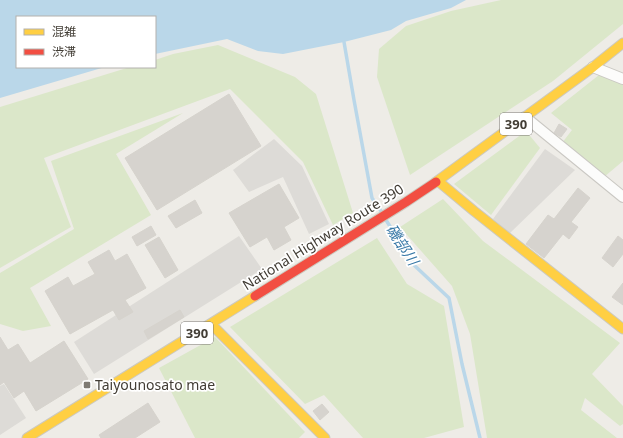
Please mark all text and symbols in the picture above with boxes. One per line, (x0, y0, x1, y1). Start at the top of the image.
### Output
legend (16, 16, 156, 68)
text: 混雑 (52, 23, 76, 40)
text: 渋滞 (52, 43, 76, 60)
road number: 390 (500, 113, 532, 135)
street label: National Highway Route 390 (239, 179, 407, 294)
water label: 磯部川 (382, 220, 425, 270)
road number: 390 (181, 322, 213, 344)
place label: Taiyounosato mae (95, 375, 215, 394)
marker: Taiyounosato mae (82, 380, 92, 390)

